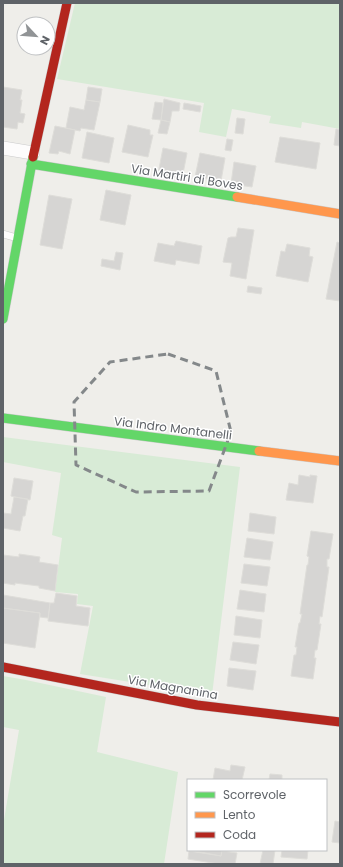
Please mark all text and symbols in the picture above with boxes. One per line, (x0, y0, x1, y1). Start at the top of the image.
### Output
north arrow (16, 16, 56, 56)
text: N (36, 33, 54, 48)
street label: Via Martiri di Boves (130, 160, 244, 194)
street label: Via Indro Montanelli (113, 412, 233, 444)
street label: Via Magnanina (127, 671, 219, 703)
legend (187, 779, 327, 851)
text: Scorrevole (223, 786, 286, 803)
text: Lento (223, 806, 256, 823)
text: Coda (223, 826, 256, 843)

